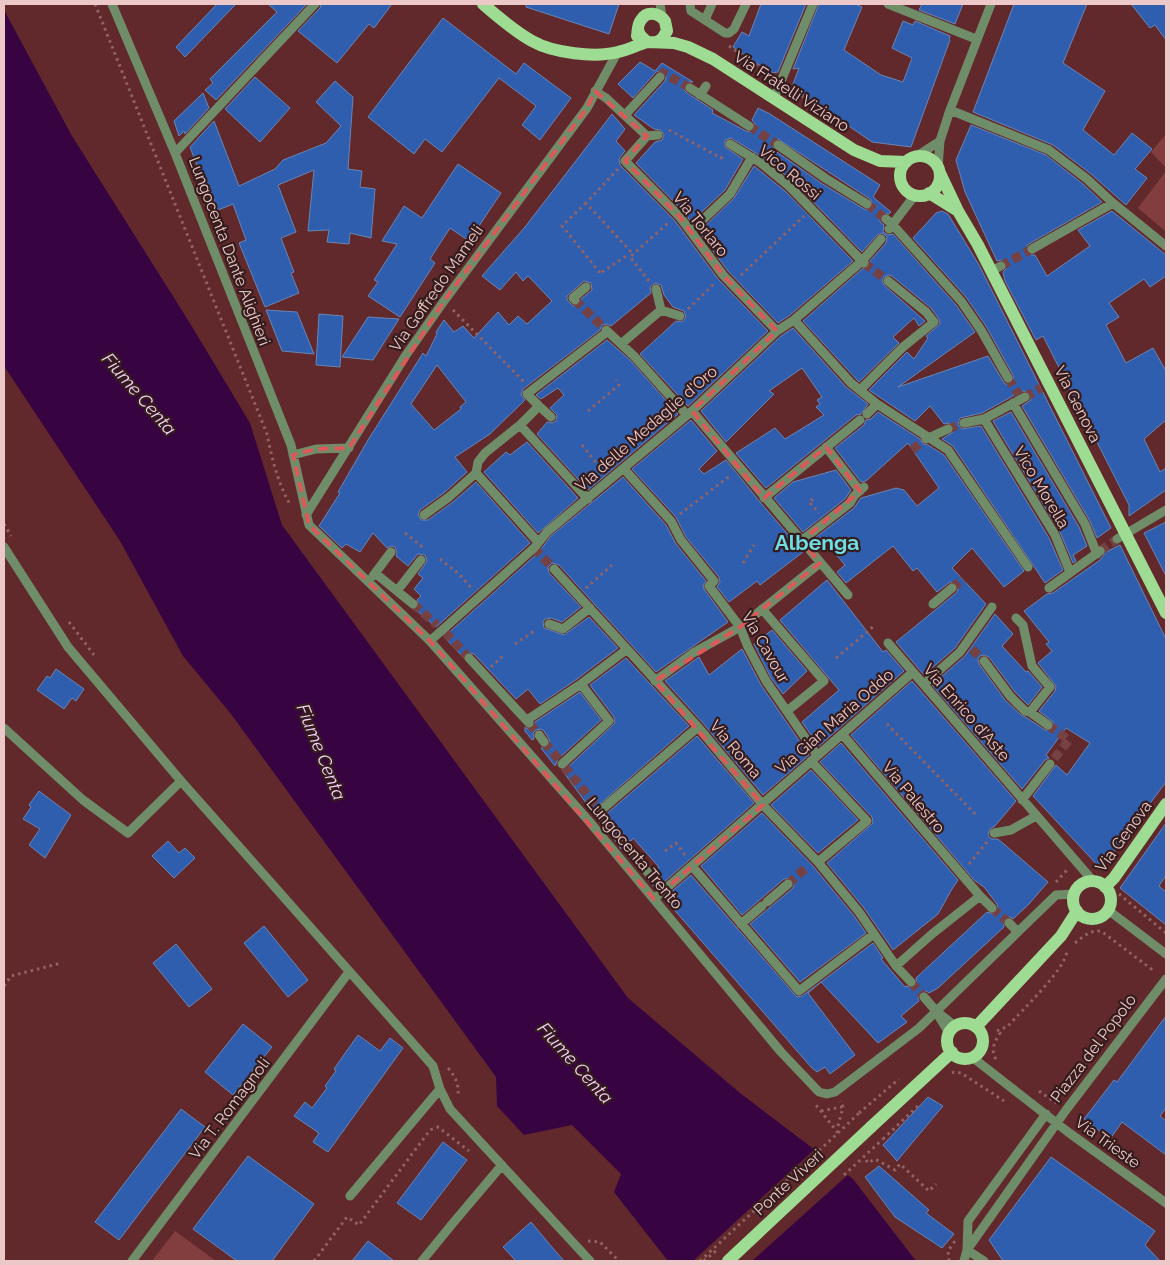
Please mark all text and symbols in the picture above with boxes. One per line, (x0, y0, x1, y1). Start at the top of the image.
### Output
street label: Via Fratelli Viziano (730, 47, 853, 136)
street label: Vico Rossi (755, 141, 825, 204)
street label: Lungocenta Dante Alighieri (185, 154, 274, 348)
street label: Via Torlaro (669, 188, 732, 261)
street label: Via Goffredo Mameli (386, 221, 487, 355)
water label: Fiume Centa (98, 348, 181, 439)
street label: Via delle Medaglie d'Oro (571, 362, 721, 495)
street label: Via Genova (1050, 363, 1105, 446)
street label: Vico Morella (1010, 443, 1073, 532)
district label: Albenga (775, 530, 859, 555)
street label: Via Cavour (737, 608, 794, 687)
street label: Via Enrico d'Aste (919, 660, 1014, 765)
street label: Via Gian Maria Oddo (771, 665, 897, 778)
water label: Fiume Centa (293, 701, 350, 803)
street label: Via Roma (706, 716, 765, 782)
street label: Via Palestro (878, 758, 949, 837)
street label: Lungocenta Trento (582, 794, 687, 913)
street label: Via Genova (1091, 797, 1156, 876)
street label: Piazza del Popolo (1047, 990, 1140, 1106)
water label: Fiume Centa (533, 1018, 617, 1108)
street label: Via T. Romagnoli (185, 1054, 274, 1163)
street label: Via Trieste (1071, 1112, 1144, 1172)
street label: Ponte Viveri (750, 1145, 827, 1219)

